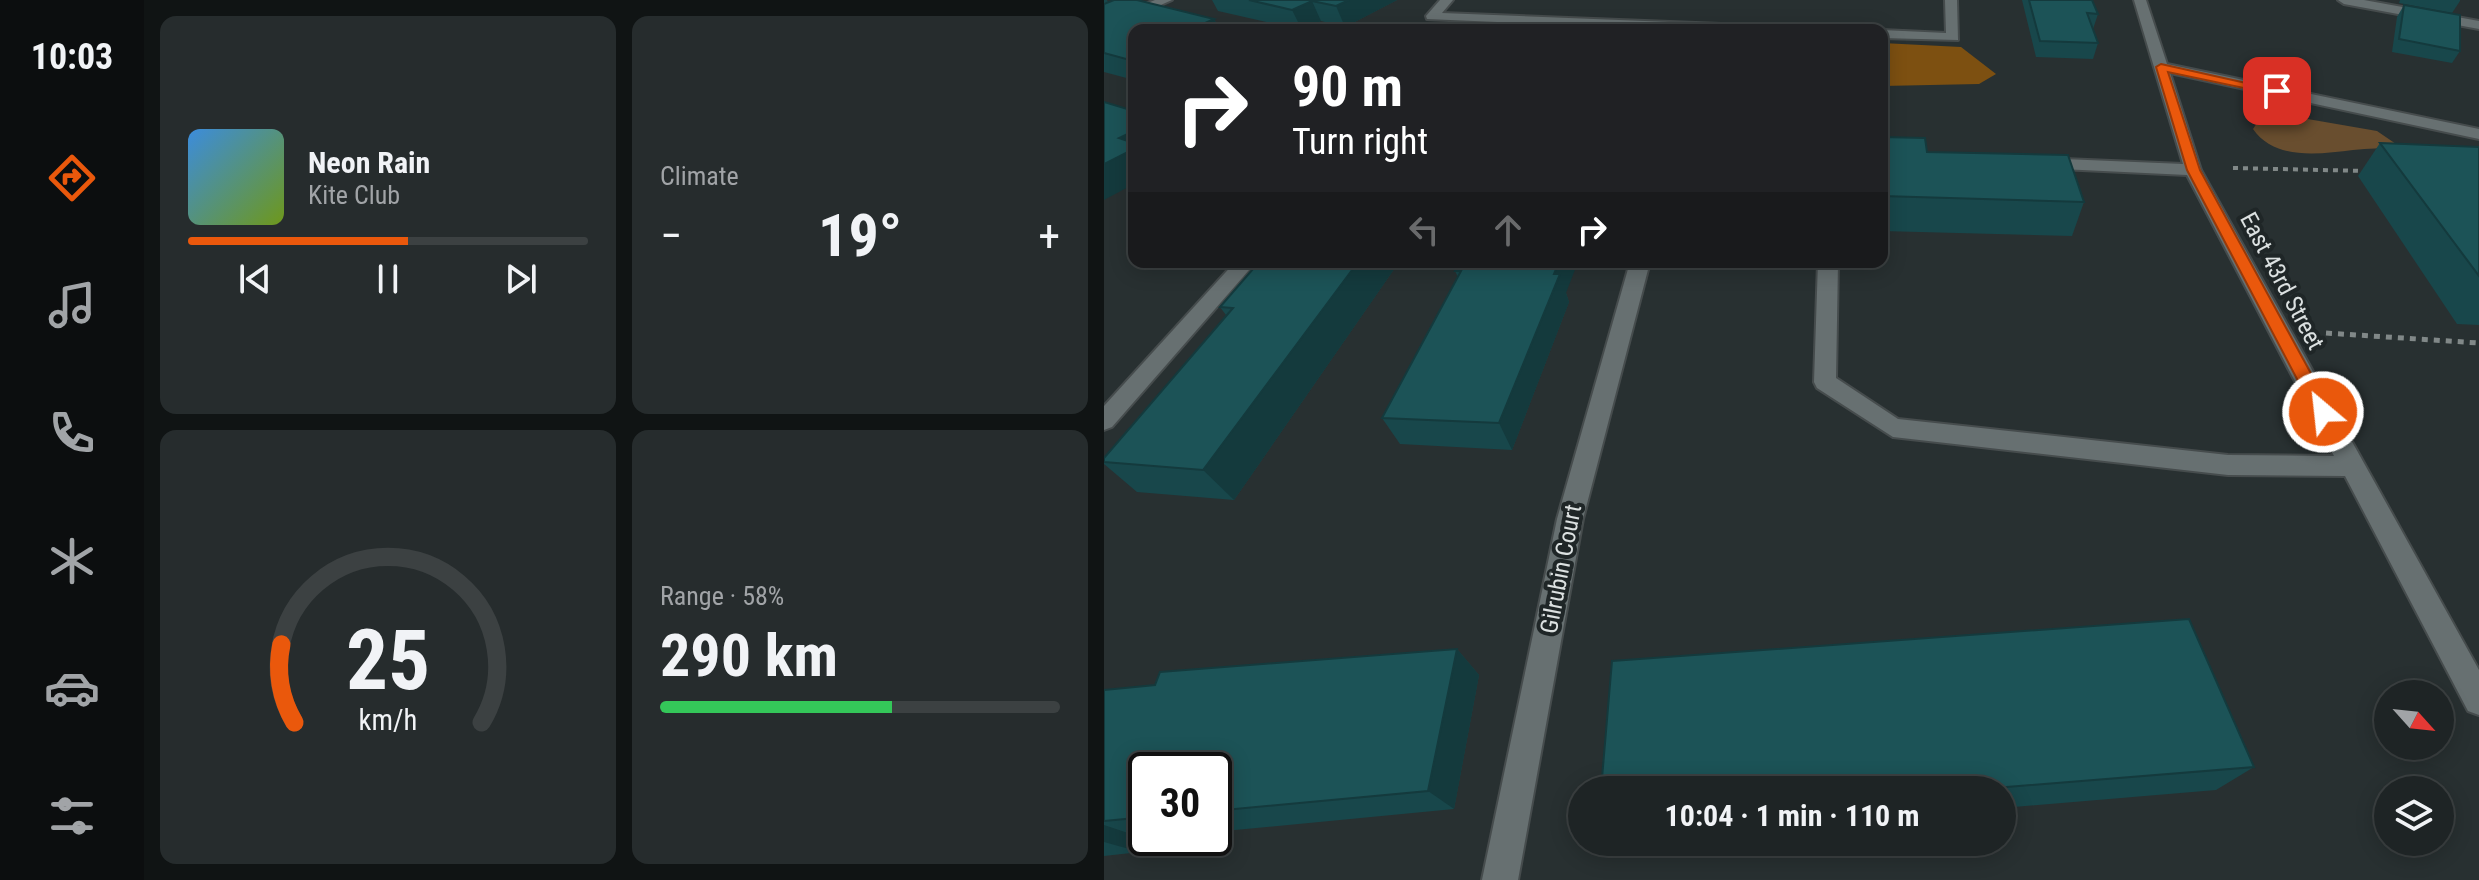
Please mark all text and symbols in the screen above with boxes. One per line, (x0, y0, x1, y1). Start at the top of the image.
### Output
text: 10:03 (31, 36, 113, 78)
text: 90 m (1292, 54, 1403, 120)
icon: right (1160, 56, 1264, 160)
pin (2243, 57, 2311, 125)
icon: arrive (2255, 69, 2299, 113)
text: Turn right (1292, 121, 1428, 163)
text: Neon Rain (308, 145, 430, 180)
icon: directions (44, 150, 100, 206)
text: Climate (660, 161, 739, 191)
text: Kite Club (308, 180, 400, 210)
text: 19° (818, 200, 902, 271)
icon: left (1402, 208, 1446, 252)
icon: ahead (1486, 208, 1530, 252)
icon: right (1570, 208, 1614, 252)
street label: East 43rd Street (2234, 208, 2330, 354)
text: − (660, 210, 682, 262)
text: + (1038, 210, 1060, 262)
icon: previous (233, 257, 277, 301)
icon: pause (366, 257, 410, 301)
icon: next (499, 257, 543, 301)
icon: music (44, 277, 100, 333)
position arrow (2281, 370, 2365, 454)
icon: phone (44, 405, 100, 461)
street label: Gilrubin Court (1535, 502, 1587, 636)
icon: climate (44, 533, 100, 589)
text: Range · 58% (660, 581, 784, 611)
text: 25 (346, 612, 430, 709)
text: 290 km (660, 620, 838, 691)
icon: car (44, 660, 100, 716)
north arrow (2374, 680, 2454, 760)
map controls (2374, 680, 2454, 856)
text: km/h (359, 703, 417, 737)
speed limit sign: 30 (1128, 752, 1232, 856)
button: layers (2374, 776, 2454, 856)
icon: filters (44, 788, 100, 844)
text: 10:04 · 1 min · 110 m (1665, 798, 1919, 833)

